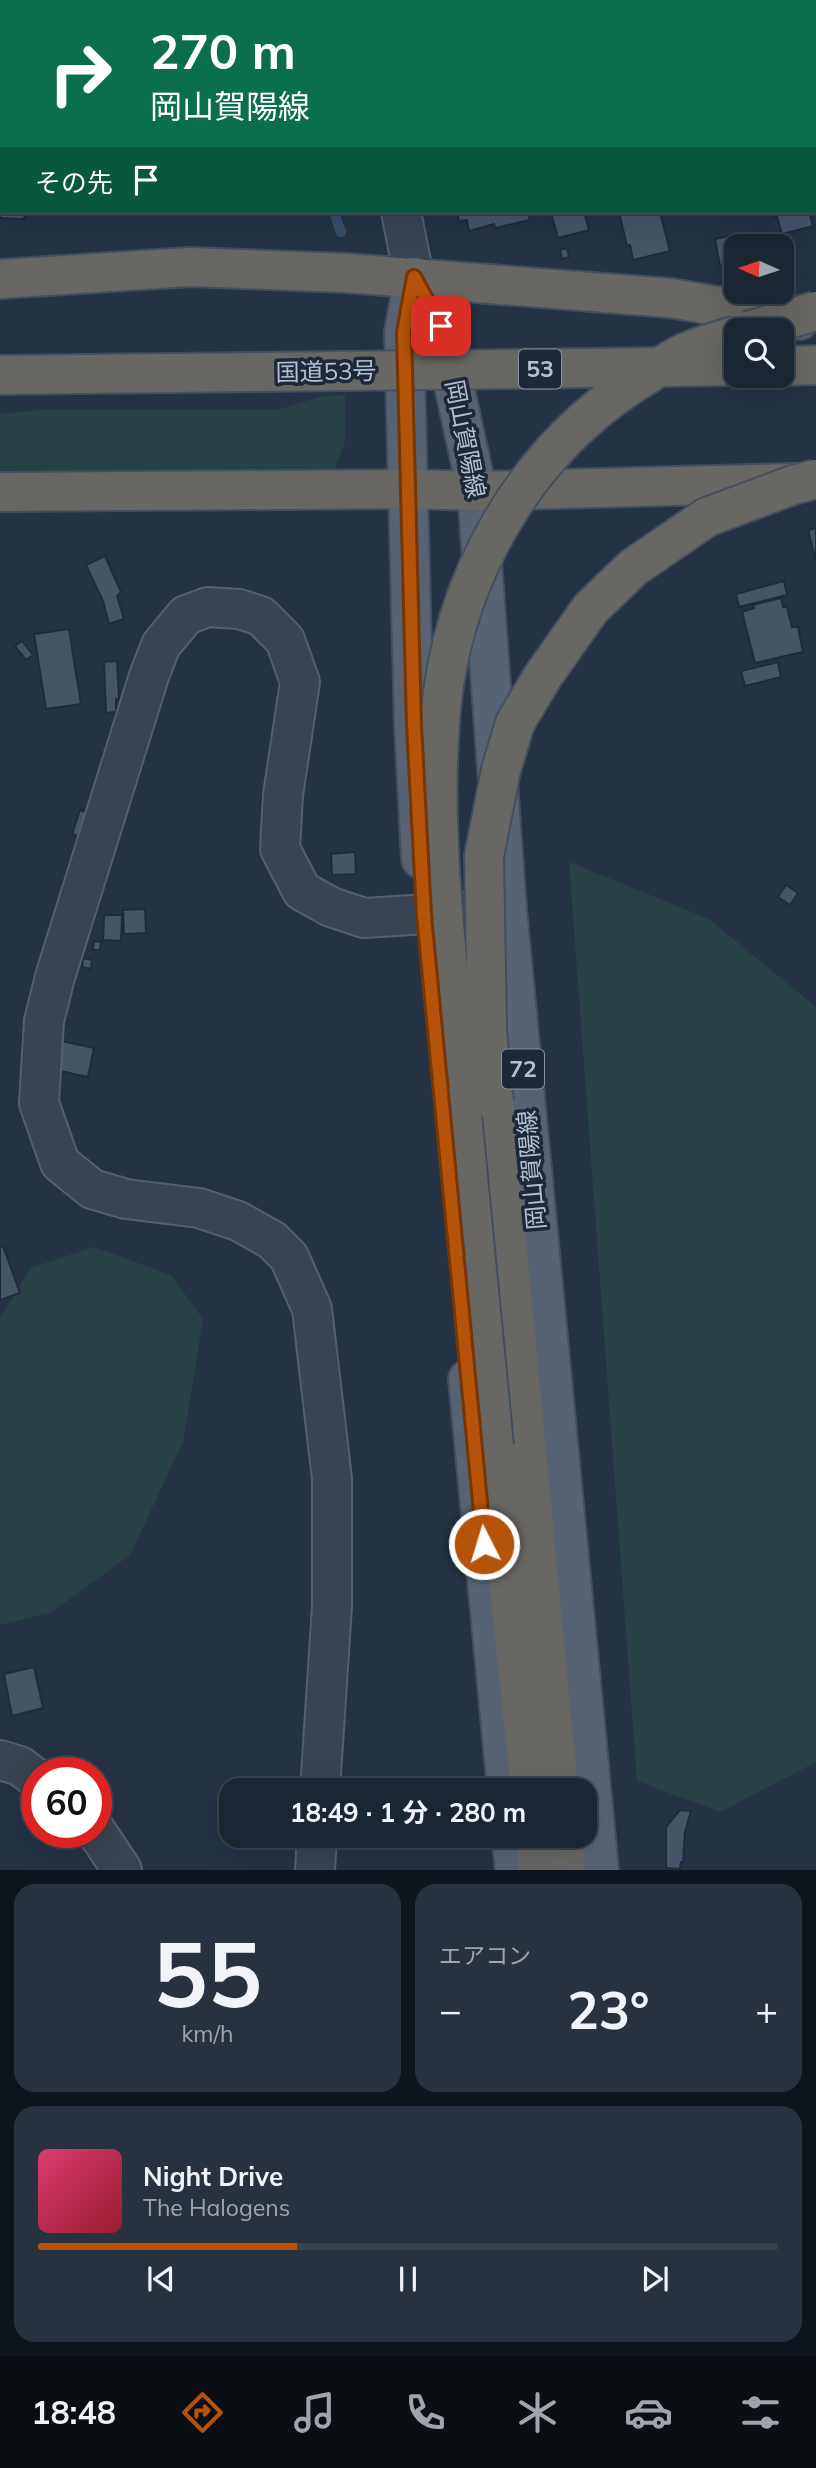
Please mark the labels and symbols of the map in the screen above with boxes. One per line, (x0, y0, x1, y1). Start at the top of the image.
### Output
north arrow (724, 234, 794, 304)
pin (411, 296, 471, 356)
road number: 53 (519, 350, 561, 388)
street label: 国道53号 (275, 355, 377, 387)
street label: 岡山賀陽線 (440, 377, 492, 501)
road number: 72 (502, 1050, 544, 1088)
street label: 岡山賀陽線 (511, 1109, 551, 1231)
position arrow (447, 1507, 521, 1581)
speed limit sign: 60 (21, 1757, 112, 1848)

